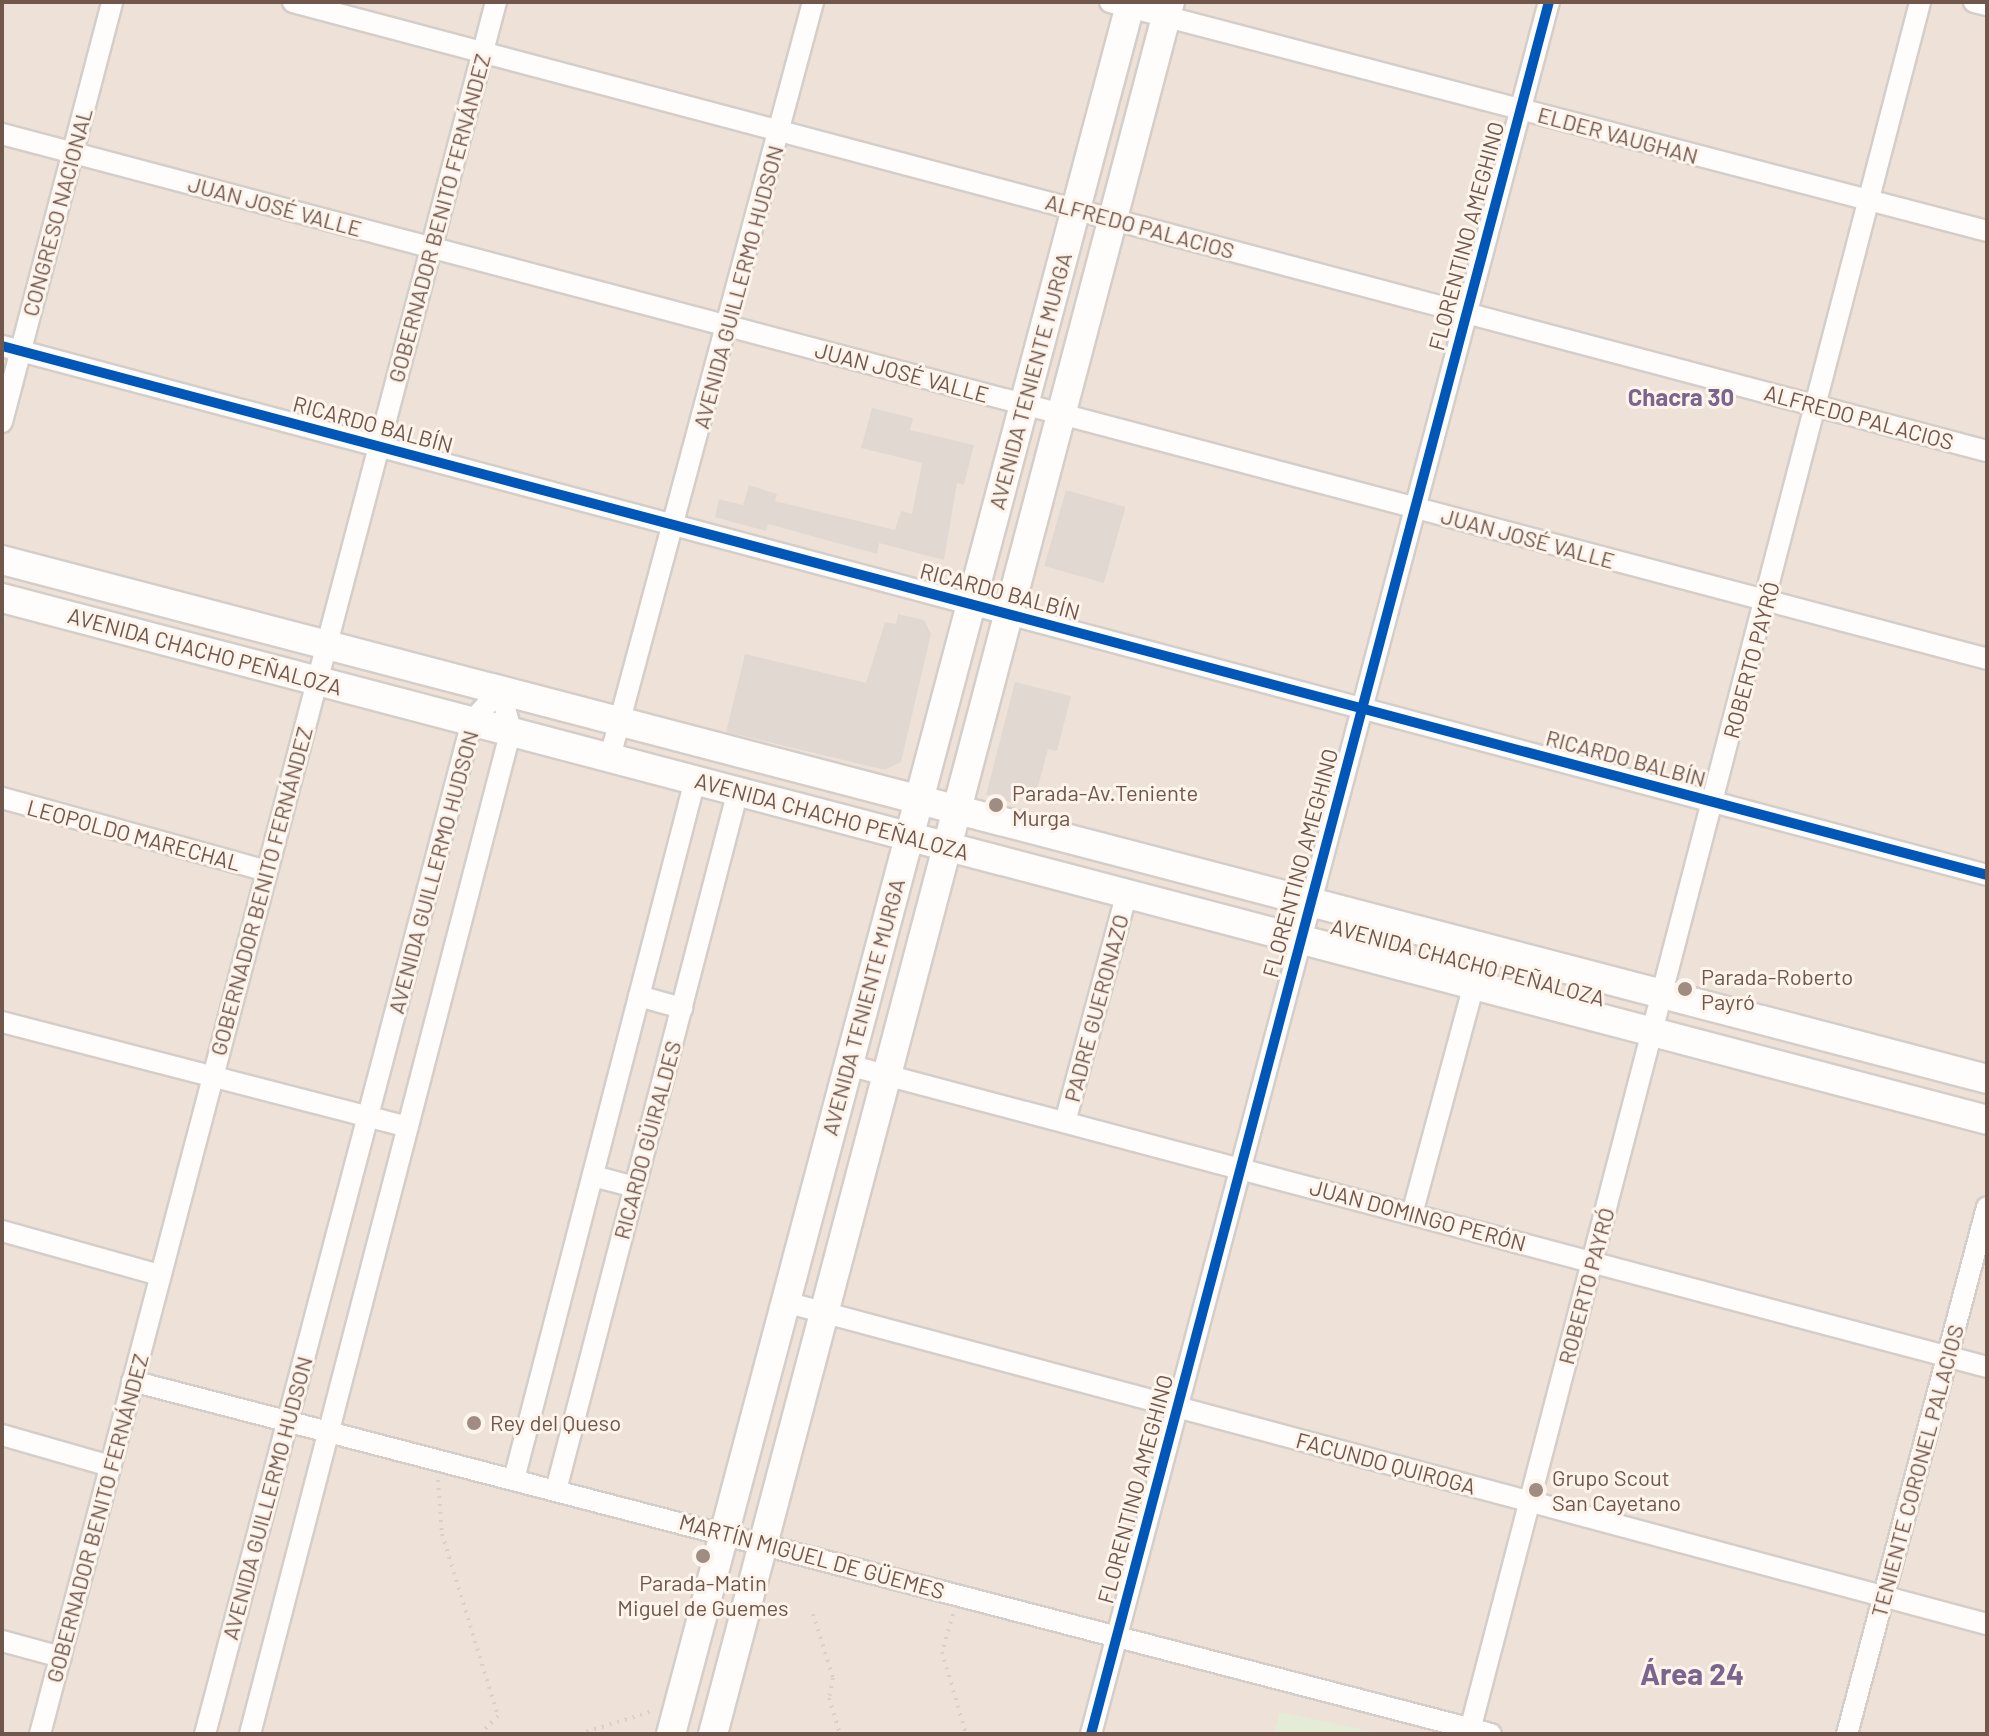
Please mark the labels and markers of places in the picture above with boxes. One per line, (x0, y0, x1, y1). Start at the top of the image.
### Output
place label: Parada-Av.Teniente Murga (1012, 779, 1198, 830)
marker: Parada-Av.Teniente Murga (987, 796, 1005, 814)
place label: Parada-Roberto Payró (1701, 963, 1853, 1014)
marker: Parada-Roberto Payró (1676, 980, 1694, 998)
place label: Rey del Queso (490, 1410, 621, 1436)
marker: Rey del Queso (465, 1414, 483, 1432)
place label: Grupo Scout San Cayetano (1552, 1464, 1681, 1516)
marker: Grupo Scout San Cayetano (1527, 1481, 1545, 1499)
marker: Parada-Matin Miguel de Guemes (694, 1547, 712, 1565)
place label: Parada-Matin Miguel de Guemes (617, 1569, 789, 1620)

